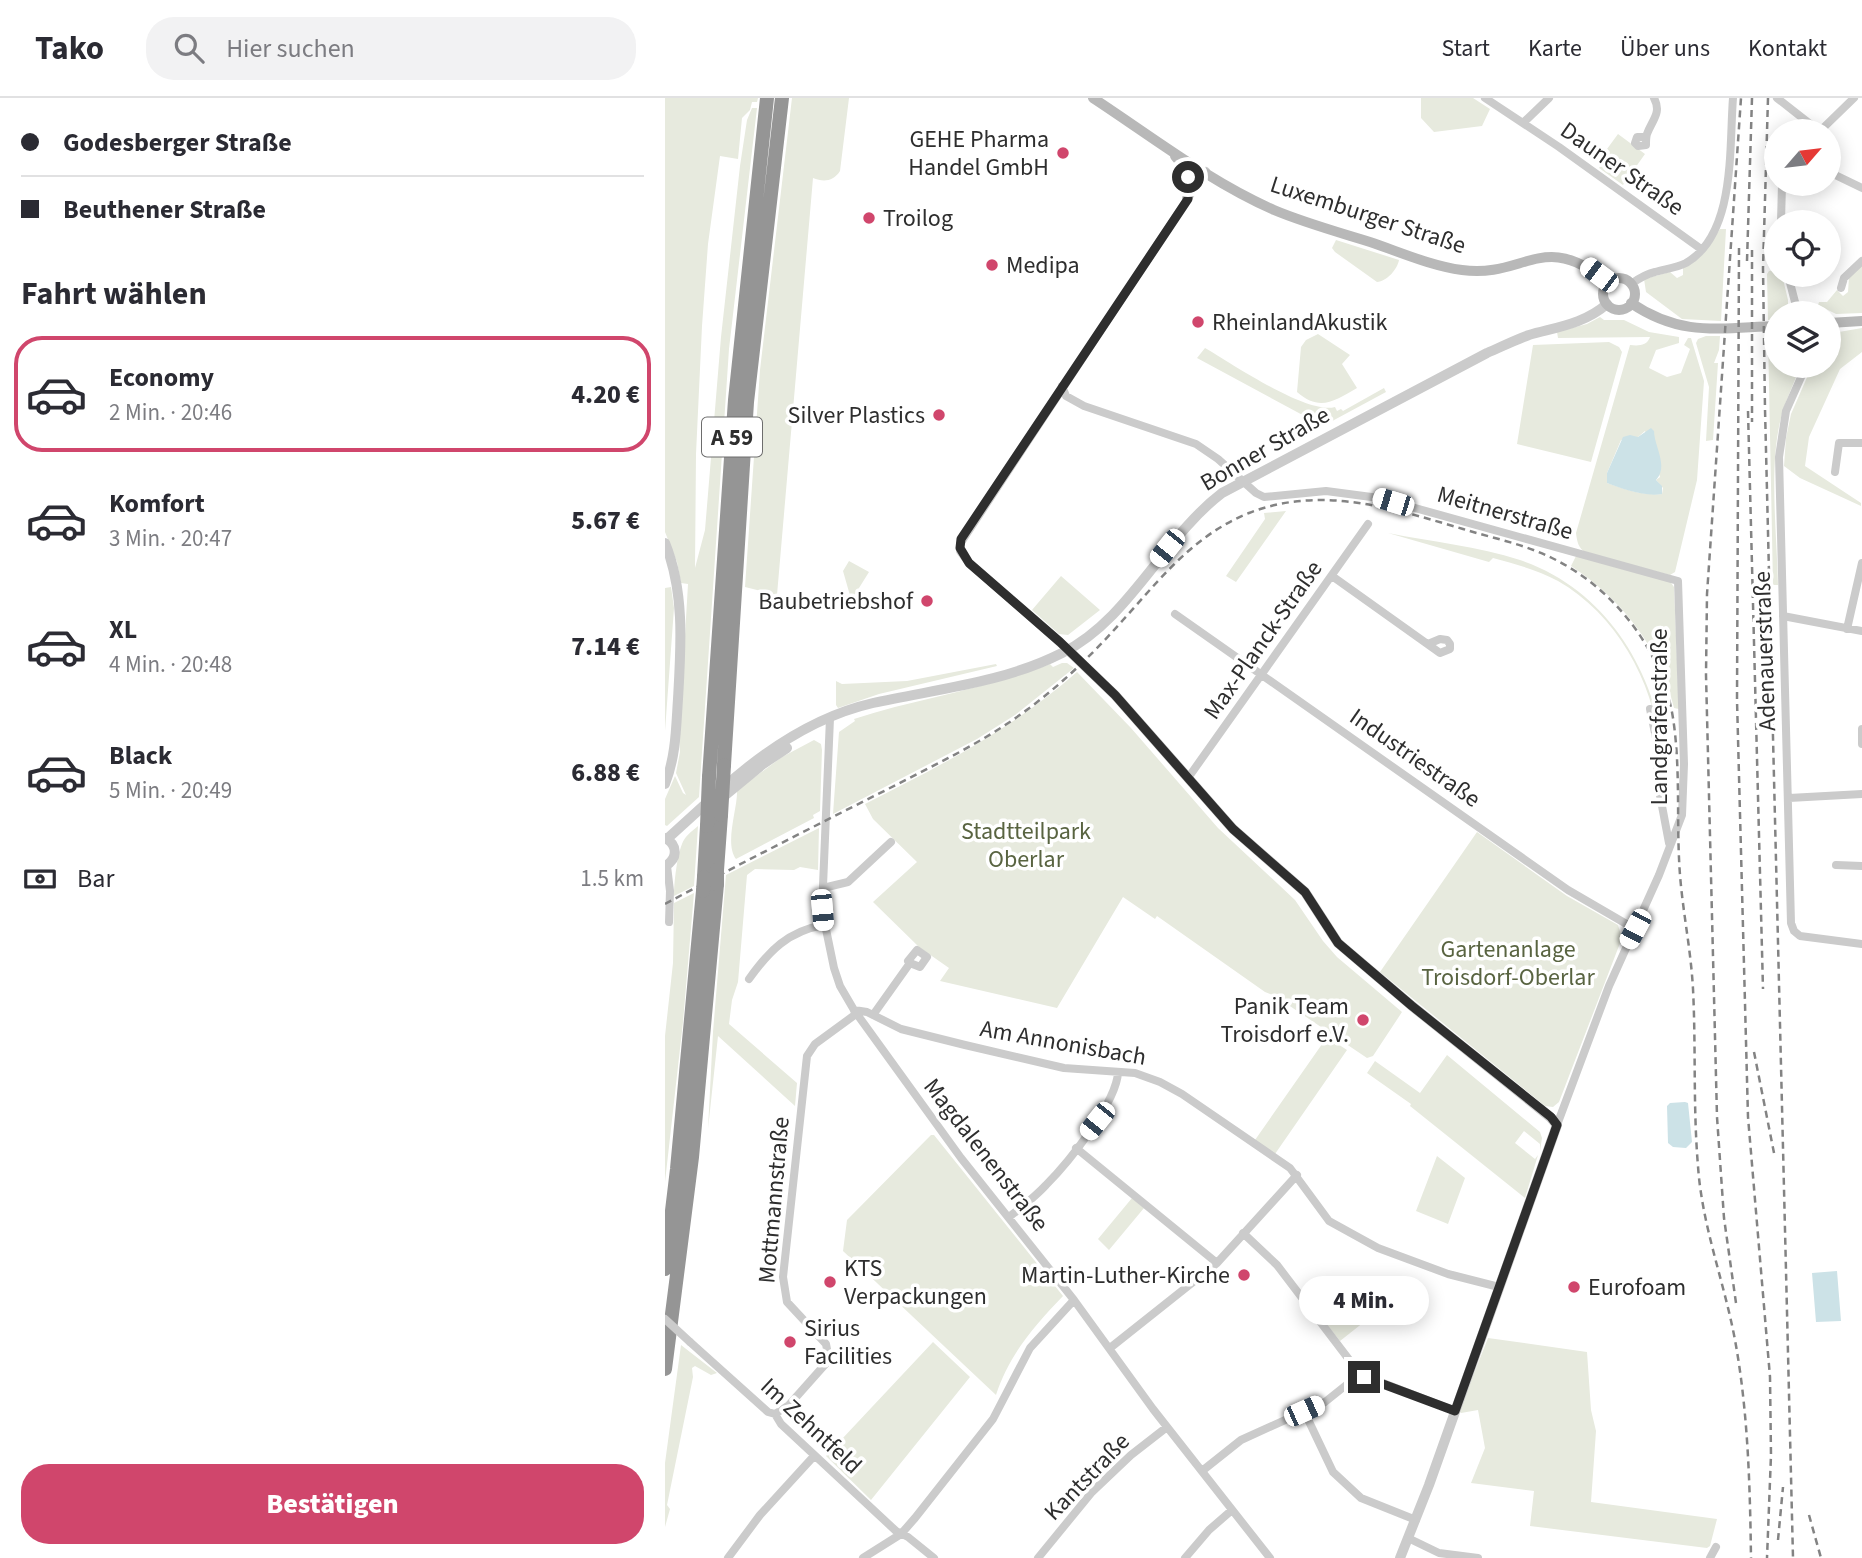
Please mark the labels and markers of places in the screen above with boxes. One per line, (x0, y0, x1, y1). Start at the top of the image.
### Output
place label: GEHE Pharma Handel GmbH (908, 122, 1049, 185)
marker: GEHE Pharma Handel GmbH (1055, 145, 1071, 161)
place label: Troilog (883, 201, 953, 236)
marker: Troilog (861, 210, 877, 226)
place label: Medipa (1006, 248, 1080, 283)
marker: Medipa (984, 257, 1000, 273)
place label: RheinlandAkustik (1212, 305, 1388, 340)
marker: RheinlandAkustik (1190, 314, 1206, 330)
place label: Silver Plastics (788, 398, 925, 433)
marker: Silver Plastics (931, 407, 947, 423)
place label: Baubetriebshof (758, 584, 914, 619)
marker: Baubetriebshof (919, 593, 935, 609)
place label: Panik Team Troisdorf e.V. (1221, 989, 1349, 1052)
marker: Panik Team Troisdorf e.V. (1355, 1012, 1371, 1028)
place label: KTS Verpackungen (844, 1251, 987, 1314)
place label: Martin-Luther-Kirche (1021, 1258, 1230, 1293)
marker: Martin-Luther-Kirche (1236, 1267, 1252, 1283)
place label: Eurofoam (1588, 1270, 1686, 1305)
marker: KTS Verpackungen (822, 1274, 838, 1290)
marker: Eurofoam (1566, 1279, 1582, 1295)
place label: Sirius Facilities (804, 1311, 892, 1374)
marker: Sirius Facilities (782, 1334, 798, 1350)

